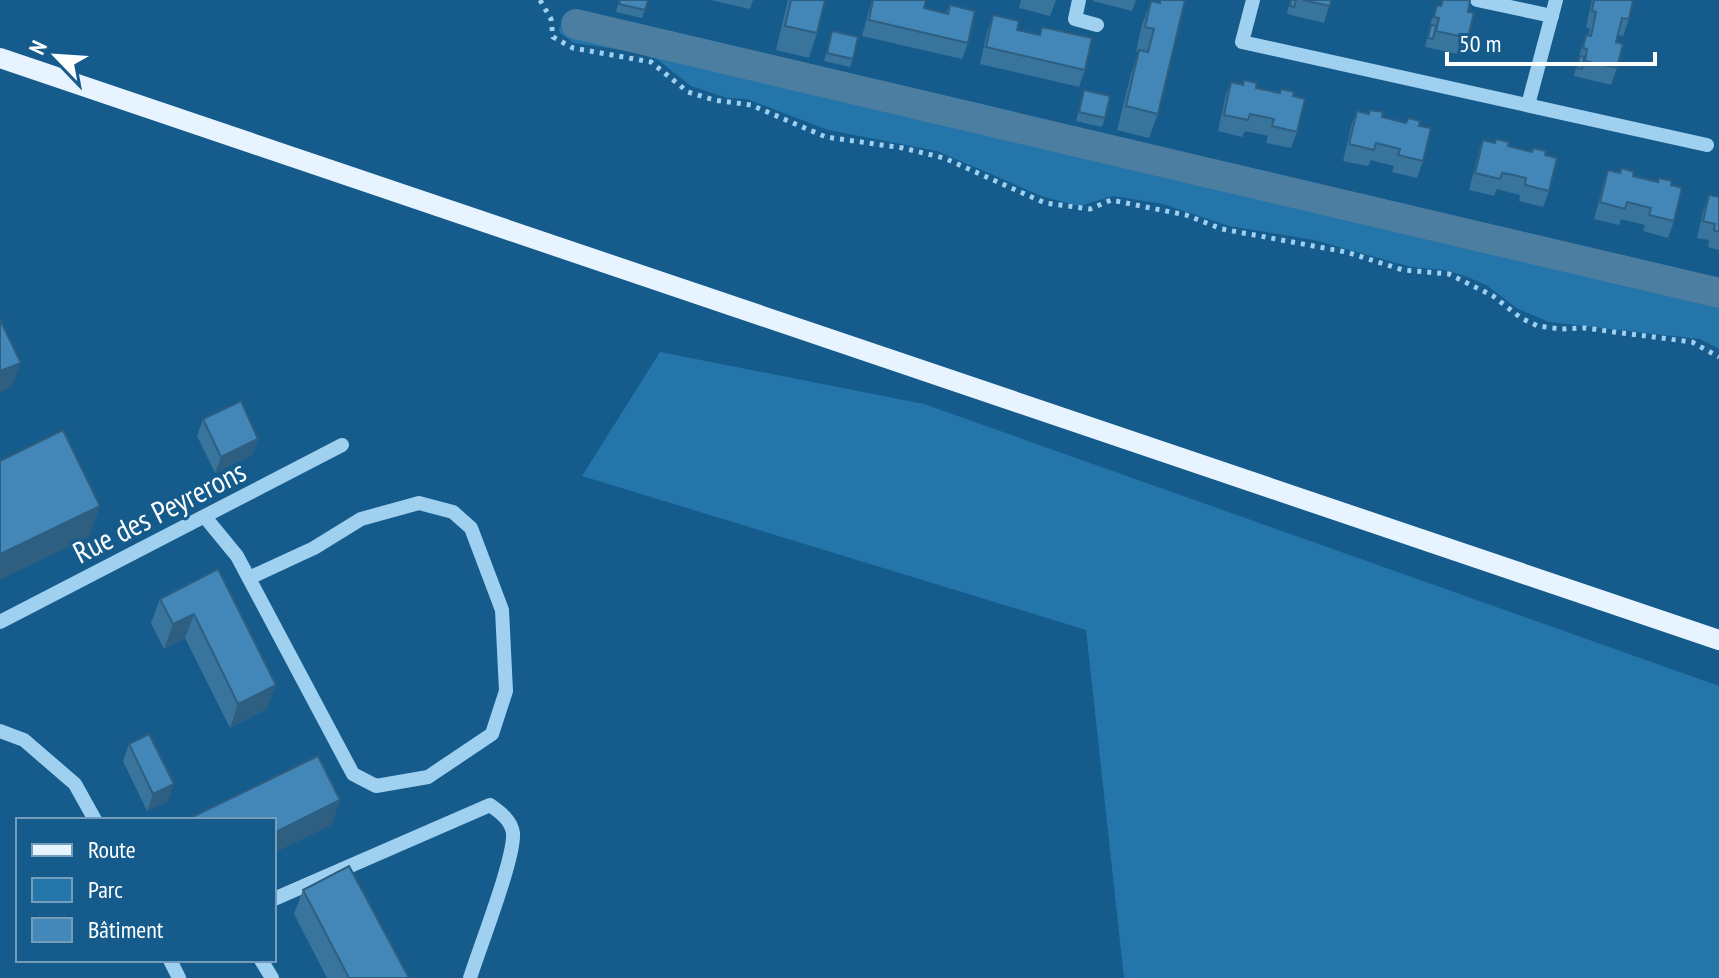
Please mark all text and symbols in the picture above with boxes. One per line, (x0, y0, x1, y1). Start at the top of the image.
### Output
north arrow (16, 16, 96, 96)
scale bar (1447, 16, 1655, 66)
text: 50 m (1459, 28, 1501, 59)
text: N (23, 36, 53, 59)
street label: Rue des Peyrerons (66, 451, 252, 571)
legend (16, 818, 276, 962)
text: Route (88, 834, 136, 865)
text: Parc (88, 874, 123, 905)
text: Bâtiment (88, 914, 164, 945)

